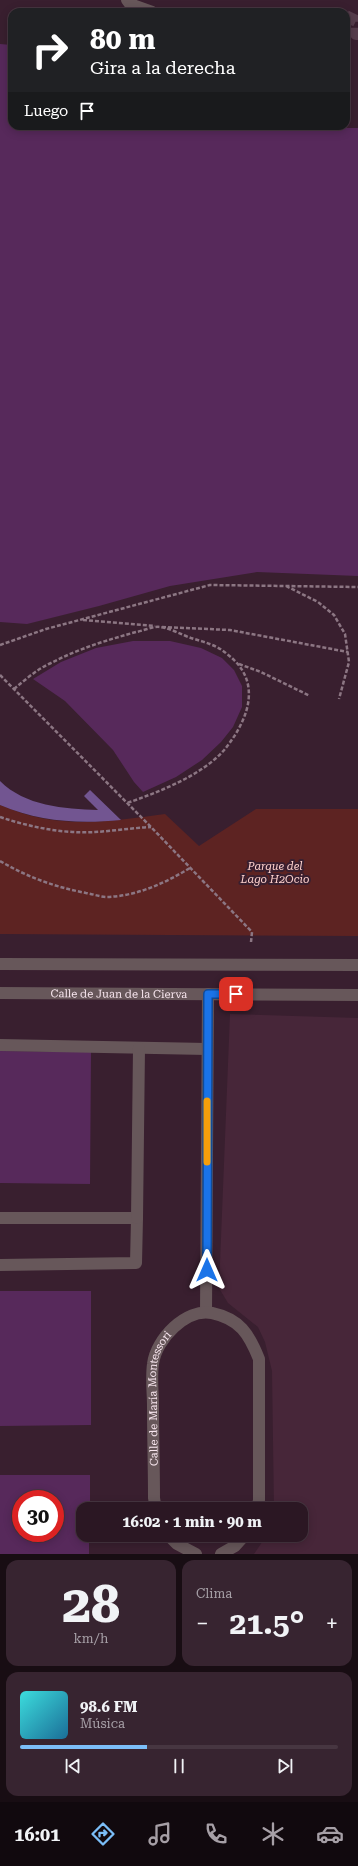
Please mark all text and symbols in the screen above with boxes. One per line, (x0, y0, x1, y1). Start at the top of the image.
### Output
text: 80 m (90, 23, 155, 56)
icon: right (24, 24, 76, 76)
text: Gira a la derecha (90, 57, 235, 78)
icon: arrive (76, 100, 98, 122)
text: Luego (24, 102, 68, 120)
park label: Parque del Lago H2Ocio (240, 860, 309, 886)
pin (219, 977, 253, 1011)
icon: arrive (225, 983, 247, 1005)
street label: Calle de Juan de la Cierva (51, 987, 187, 1001)
position arrow (186, 1249, 228, 1291)
street label: Calle de María Montessori (146, 1328, 174, 1466)
speed limit sign: 30 (12, 1490, 64, 1542)
text: 16:02 · 1 min · 90 m (122, 1513, 262, 1531)
text: 28 (62, 1574, 120, 1635)
text: Clima (196, 1586, 232, 1601)
text: 21.5° (230, 1606, 304, 1641)
text: − (196, 1611, 208, 1636)
text: + (326, 1611, 338, 1636)
text: km/h (74, 1631, 108, 1646)
text: 98.6 FM (80, 1698, 137, 1716)
text: Música (80, 1716, 125, 1731)
icon: previous (62, 1755, 84, 1777)
icon: pause (168, 1755, 190, 1777)
icon: next (274, 1755, 296, 1777)
icon: directions (89, 1820, 117, 1848)
icon: music (146, 1820, 174, 1848)
icon: phone (202, 1820, 230, 1848)
icon: climate (259, 1820, 287, 1848)
icon: car (316, 1820, 344, 1848)
text: 16:01 (14, 1824, 60, 1845)

